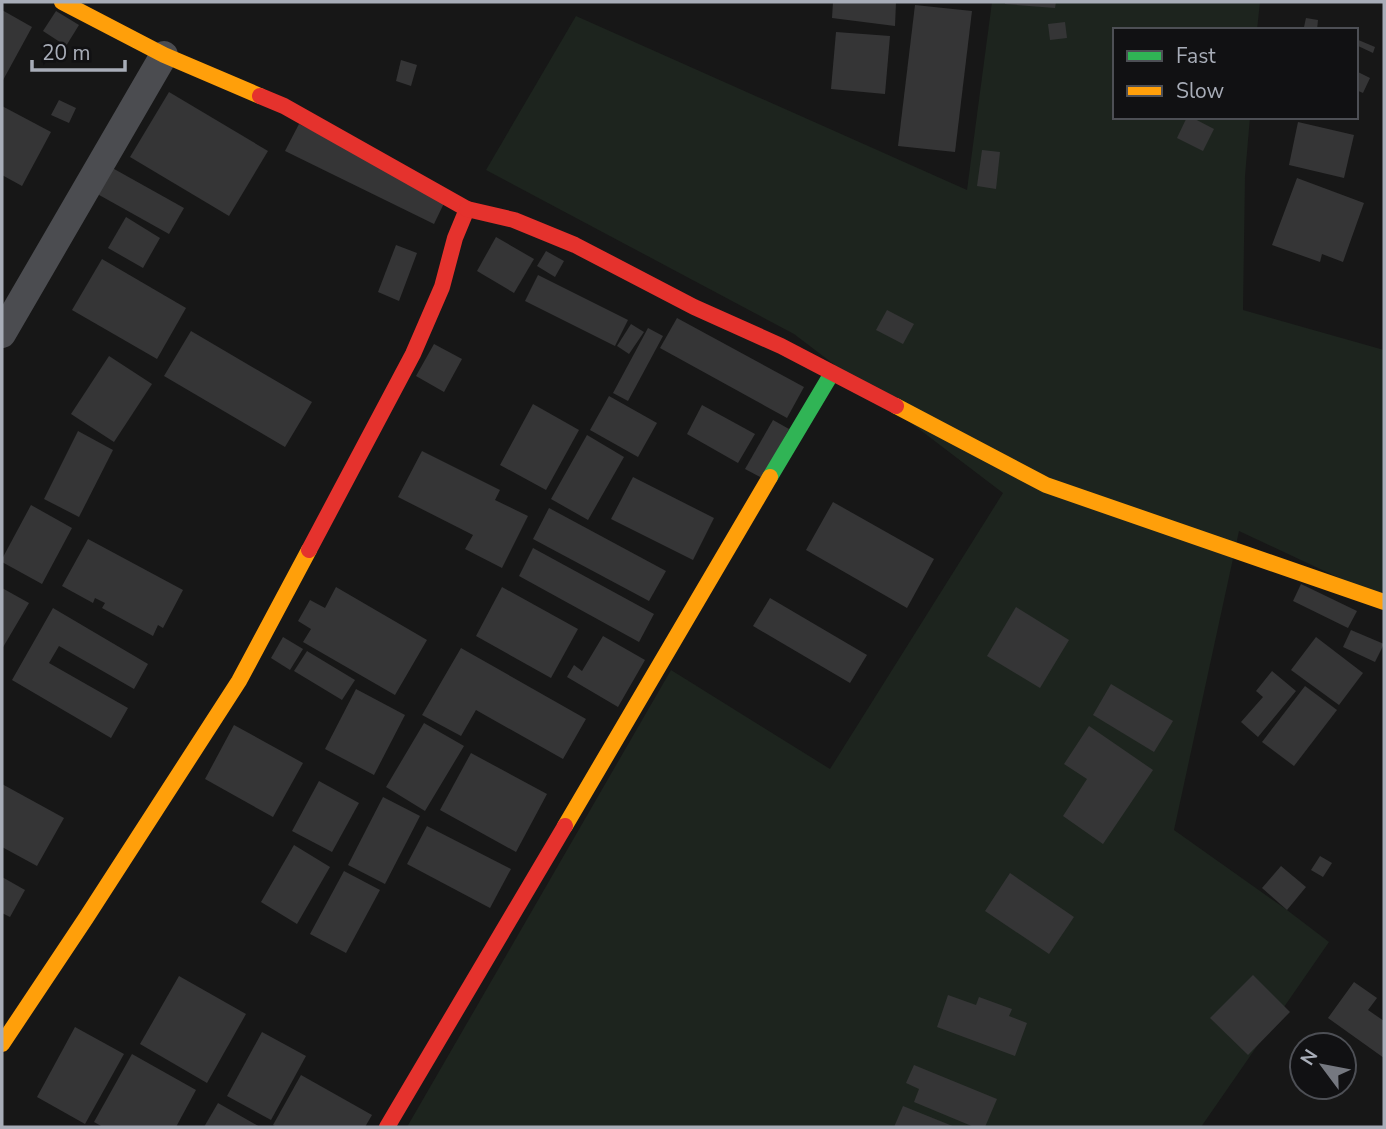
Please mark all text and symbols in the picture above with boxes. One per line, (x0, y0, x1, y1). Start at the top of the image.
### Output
scale bar (32, 28, 124, 72)
legend (1113, 28, 1358, 119)
text: 20 m (42, 39, 91, 67)
text: Fast (1176, 42, 1216, 70)
text: Slow (1176, 77, 1225, 105)
north arrow (1288, 1031, 1358, 1101)
text: N (1295, 1045, 1324, 1070)

